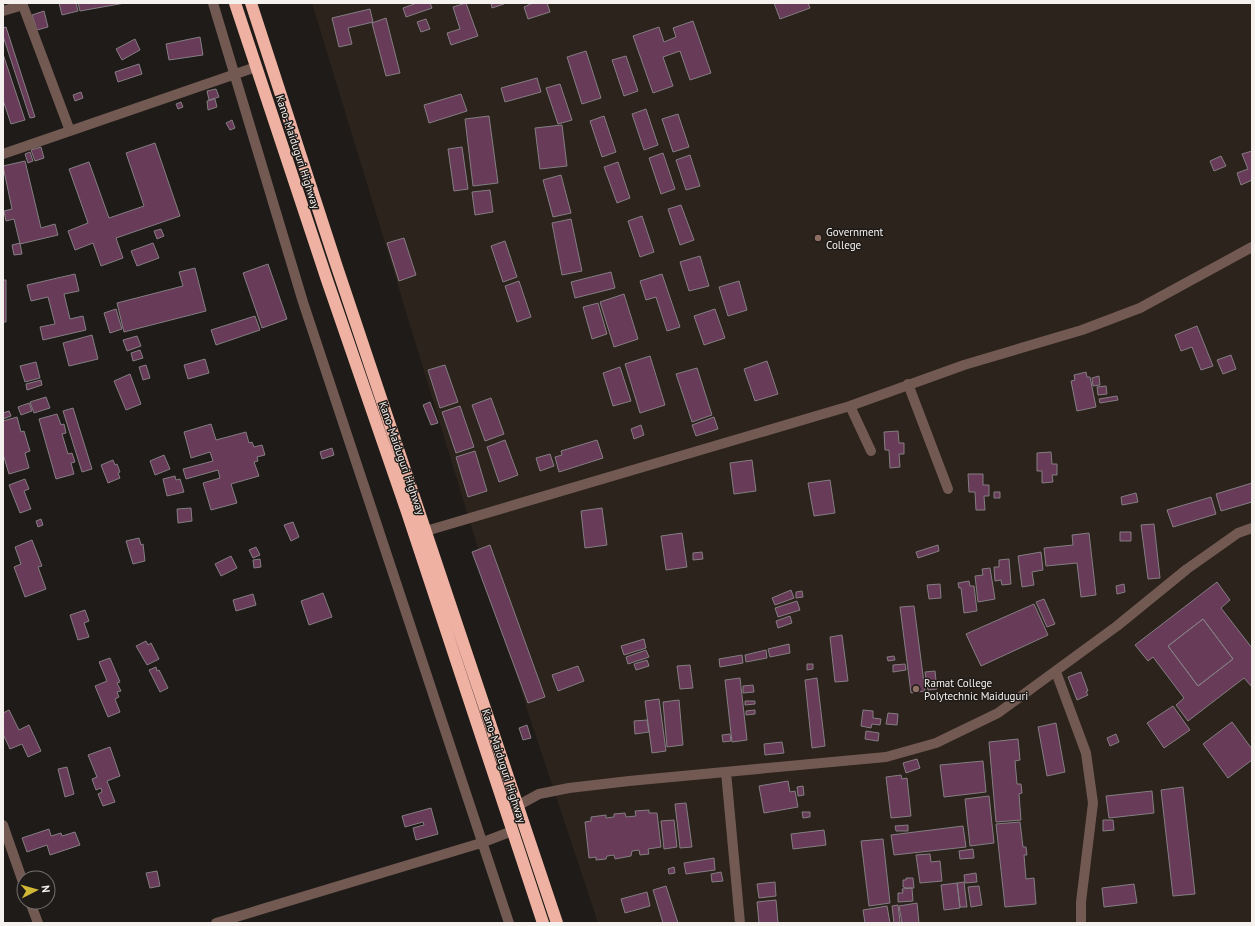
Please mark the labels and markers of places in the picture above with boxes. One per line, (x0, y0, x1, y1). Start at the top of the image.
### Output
place label: Government College (826, 225, 884, 252)
marker: Government College (813, 233, 823, 243)
place label: Ramat College Polytechnic Maiduguri (924, 676, 1028, 703)
marker: Ramat College Polytechnic Maiduguri (911, 684, 921, 694)

